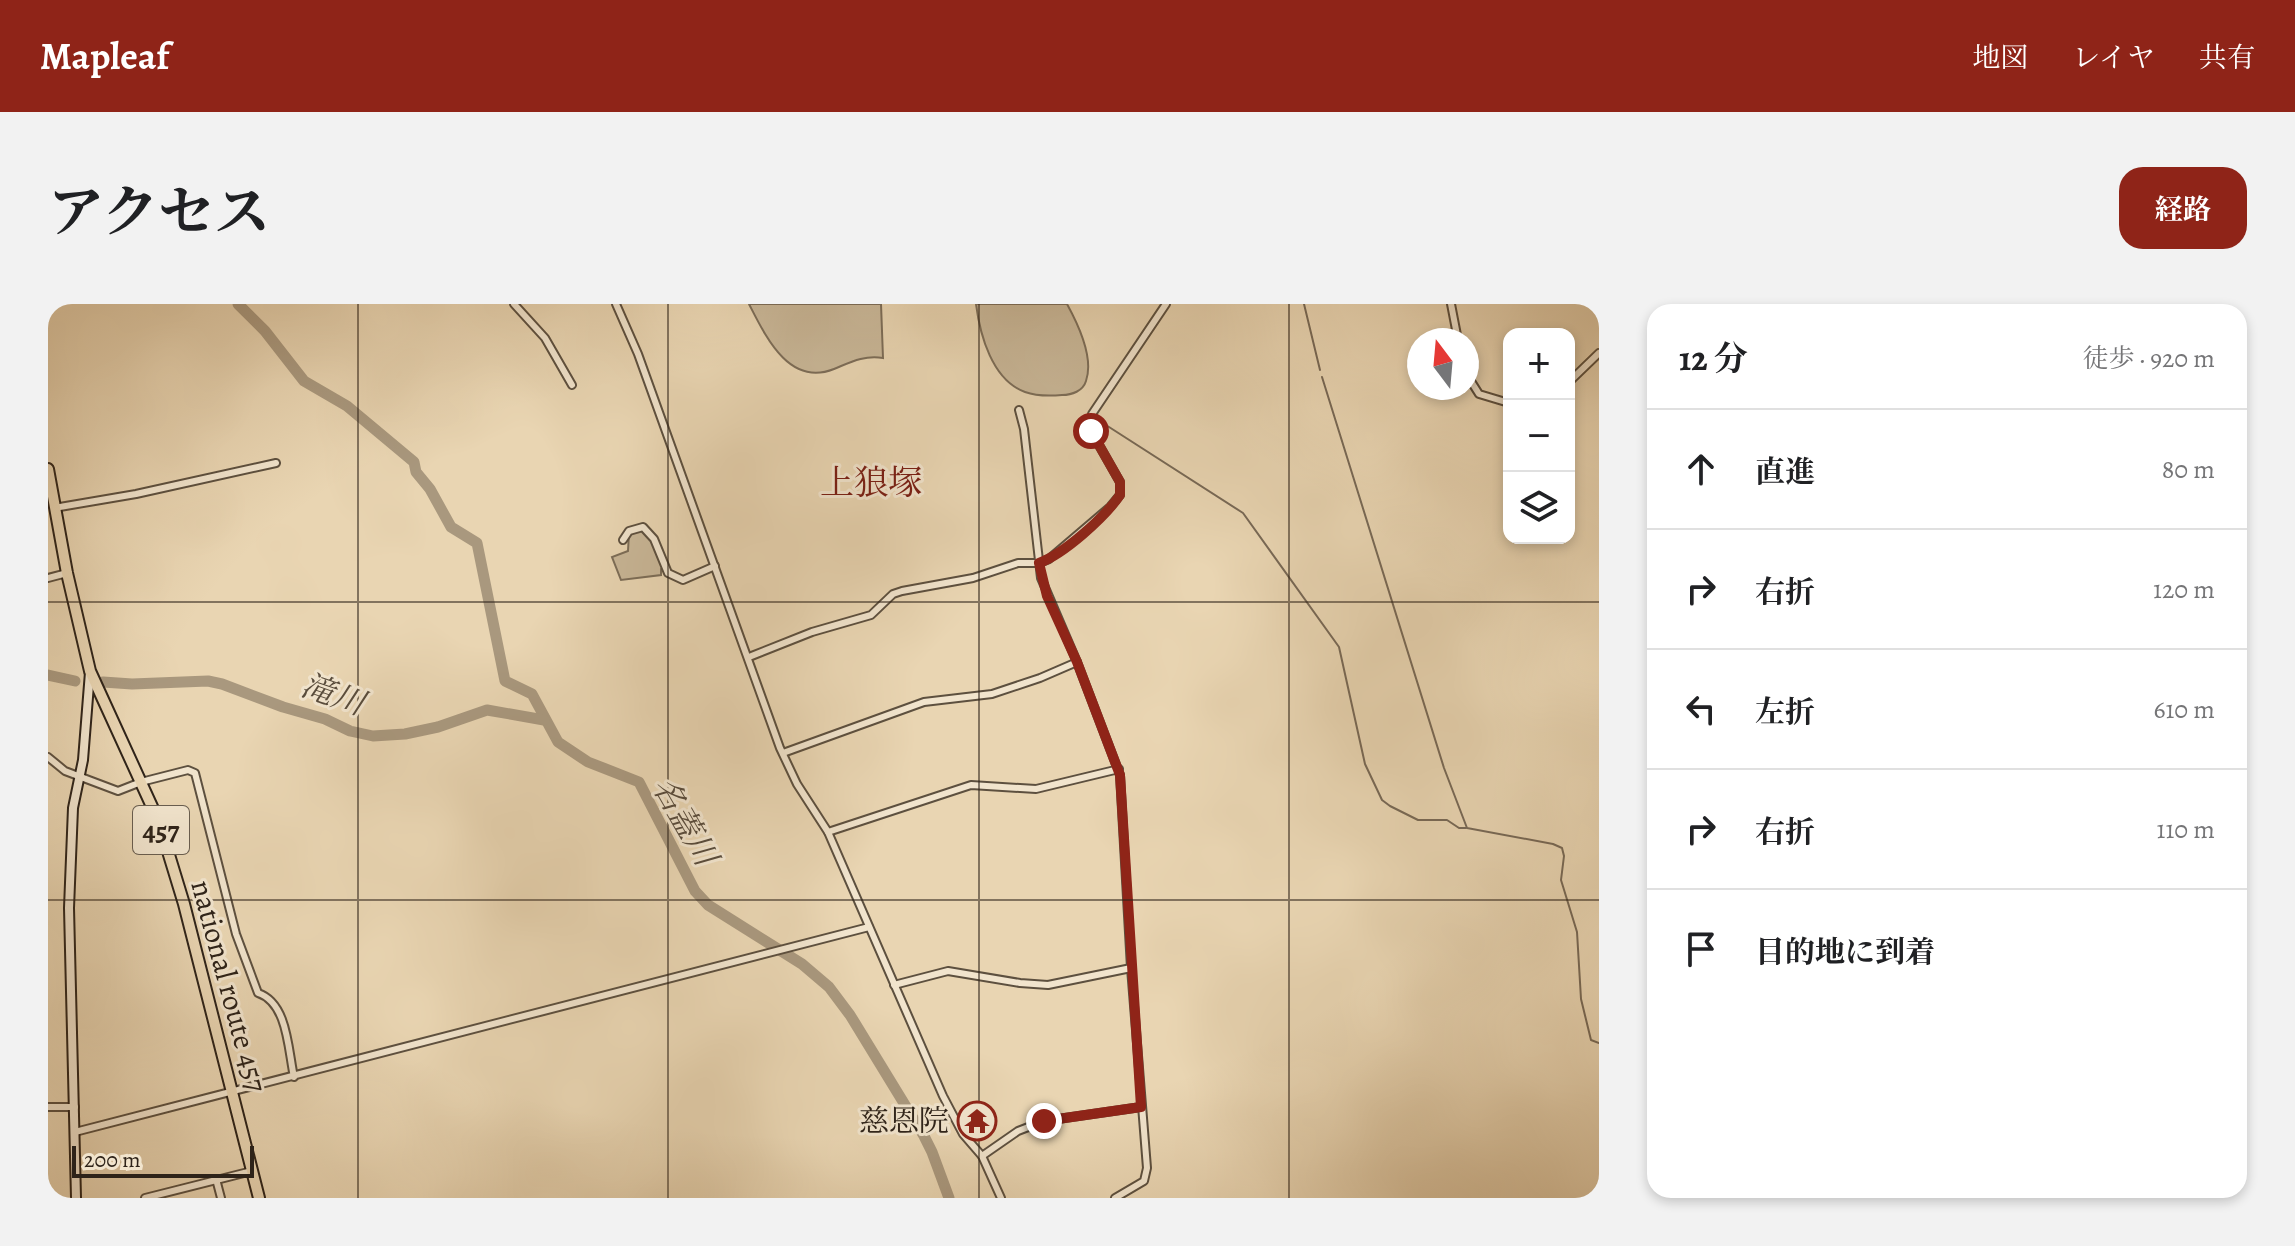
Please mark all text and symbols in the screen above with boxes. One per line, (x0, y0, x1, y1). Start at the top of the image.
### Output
text: Mapleaf (40, 30, 169, 82)
text: 地図 (1972, 39, 2028, 77)
text: レイヤ (2072, 39, 2155, 77)
text: 共有 (2199, 39, 2255, 77)
button: 経路 (2119, 167, 2247, 249)
text: アクセス (48, 174, 270, 250)
north arrow (1407, 328, 1479, 400)
map controls (1503, 328, 1575, 544)
button: + (1503, 328, 1575, 400)
text: 12 分 (1679, 335, 1748, 382)
text: 徒歩 · 920 m (2083, 341, 2215, 376)
button: − (1503, 400, 1575, 472)
route start (1073, 413, 1109, 449)
icon: ahead (1679, 447, 1723, 491)
text: 直進 (1755, 452, 1815, 492)
text: 80 m (2162, 452, 2215, 487)
district label: 上狼塚 (820, 459, 922, 506)
button: layers (1503, 472, 1575, 544)
icon: right (1679, 567, 1723, 611)
text: 右折 (1755, 572, 1815, 612)
text: 120 m (2153, 572, 2215, 607)
water label: 滝川 (296, 663, 373, 726)
icon: left (1679, 687, 1723, 731)
text: 左折 (1755, 692, 1815, 732)
text: 610 m (2153, 692, 2215, 727)
water label: 名蓋川 (642, 768, 730, 876)
road number: 457 (133, 806, 189, 854)
icon: right (1679, 807, 1723, 851)
text: 右折 (1755, 812, 1815, 852)
text: 110 m (2157, 812, 2215, 847)
street label: national route 457 (181, 875, 277, 1097)
icon: arrive (1679, 927, 1723, 971)
text: 目的地に到着 (1755, 932, 1935, 972)
temple icon: 慈恩院 (956, 1100, 998, 1142)
place label: 慈恩院 (859, 1101, 949, 1141)
route end (1026, 1103, 1062, 1139)
scale bar (72, 1142, 254, 1178)
text: 200 m (84, 1145, 141, 1175)

